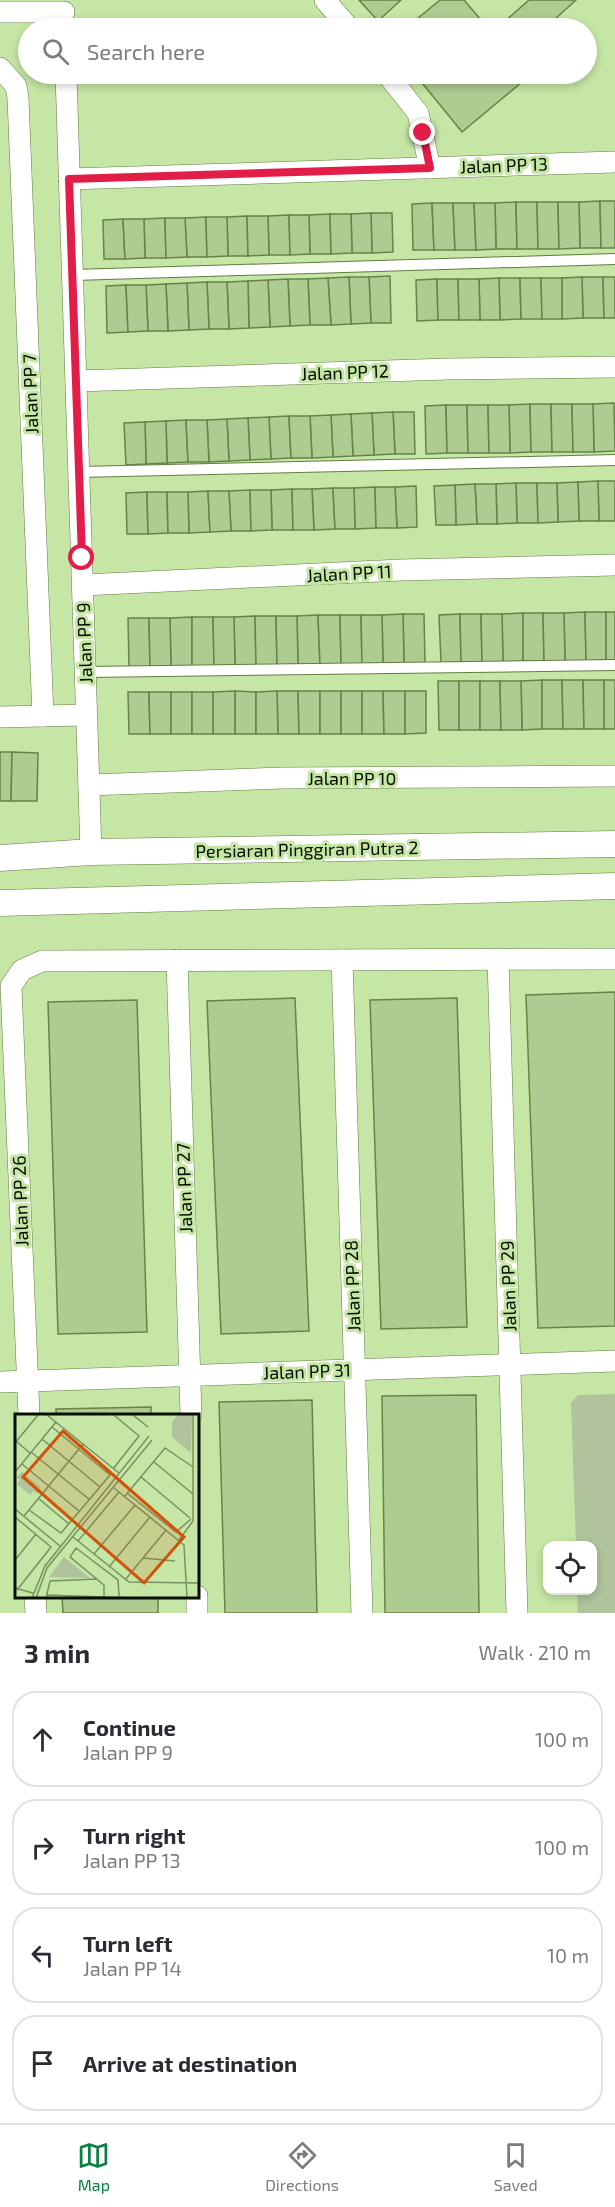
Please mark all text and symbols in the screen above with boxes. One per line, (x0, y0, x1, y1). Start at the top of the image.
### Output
search box (18, 18, 597, 84)
icon: search (39, 35, 72, 68)
text: Search here (87, 38, 205, 64)
route end (409, 119, 435, 145)
street label: Jalan PP 13 (460, 152, 548, 178)
street label: Jalan PP 7 (18, 354, 42, 434)
street label: Jalan PP 12 (301, 359, 389, 385)
route start (68, 544, 94, 570)
street label: Jalan PP 11 (306, 560, 392, 586)
street label: Jalan PP 9 (72, 602, 96, 684)
street label: Jalan PP 10 (308, 767, 396, 789)
street label: Persiaran Pinggiran Putra 2 (195, 836, 419, 862)
street label: Jalan PP 27 (171, 1143, 197, 1233)
street label: Jalan PP 26 (7, 1155, 33, 1247)
street label: Jalan PP 28 (339, 1240, 365, 1332)
street label: Jalan PP 29 (495, 1240, 521, 1332)
street label: Jalan PP 31 (263, 1358, 351, 1384)
inset map (15, 1414, 200, 1598)
map controls (543, 1541, 597, 1595)
button: locate (543, 1541, 597, 1595)
text: 3 min (24, 1637, 90, 1668)
text: Walk · 210 m (479, 1640, 591, 1664)
text: Continue (83, 1714, 176, 1740)
icon: ahead (26, 1723, 59, 1756)
text: 100 m (535, 1727, 589, 1751)
text: Jalan PP 9 (83, 1740, 173, 1764)
text: Turn right (83, 1822, 185, 1848)
icon: right (26, 1831, 59, 1864)
text: 100 m (535, 1835, 589, 1859)
text: Jalan PP 13 (83, 1848, 181, 1872)
text: Turn left (83, 1930, 172, 1956)
icon: left (26, 1939, 59, 1972)
text: 10 m (547, 1943, 589, 1967)
text: Jalan PP 14 (83, 1956, 182, 1980)
icon: arrive (26, 2047, 59, 2080)
text: Arrive at destination (83, 2050, 297, 2076)
tab: Map (77, 2139, 110, 2194)
tab: Directions (265, 2139, 339, 2194)
tab: Saved (494, 2139, 538, 2194)

